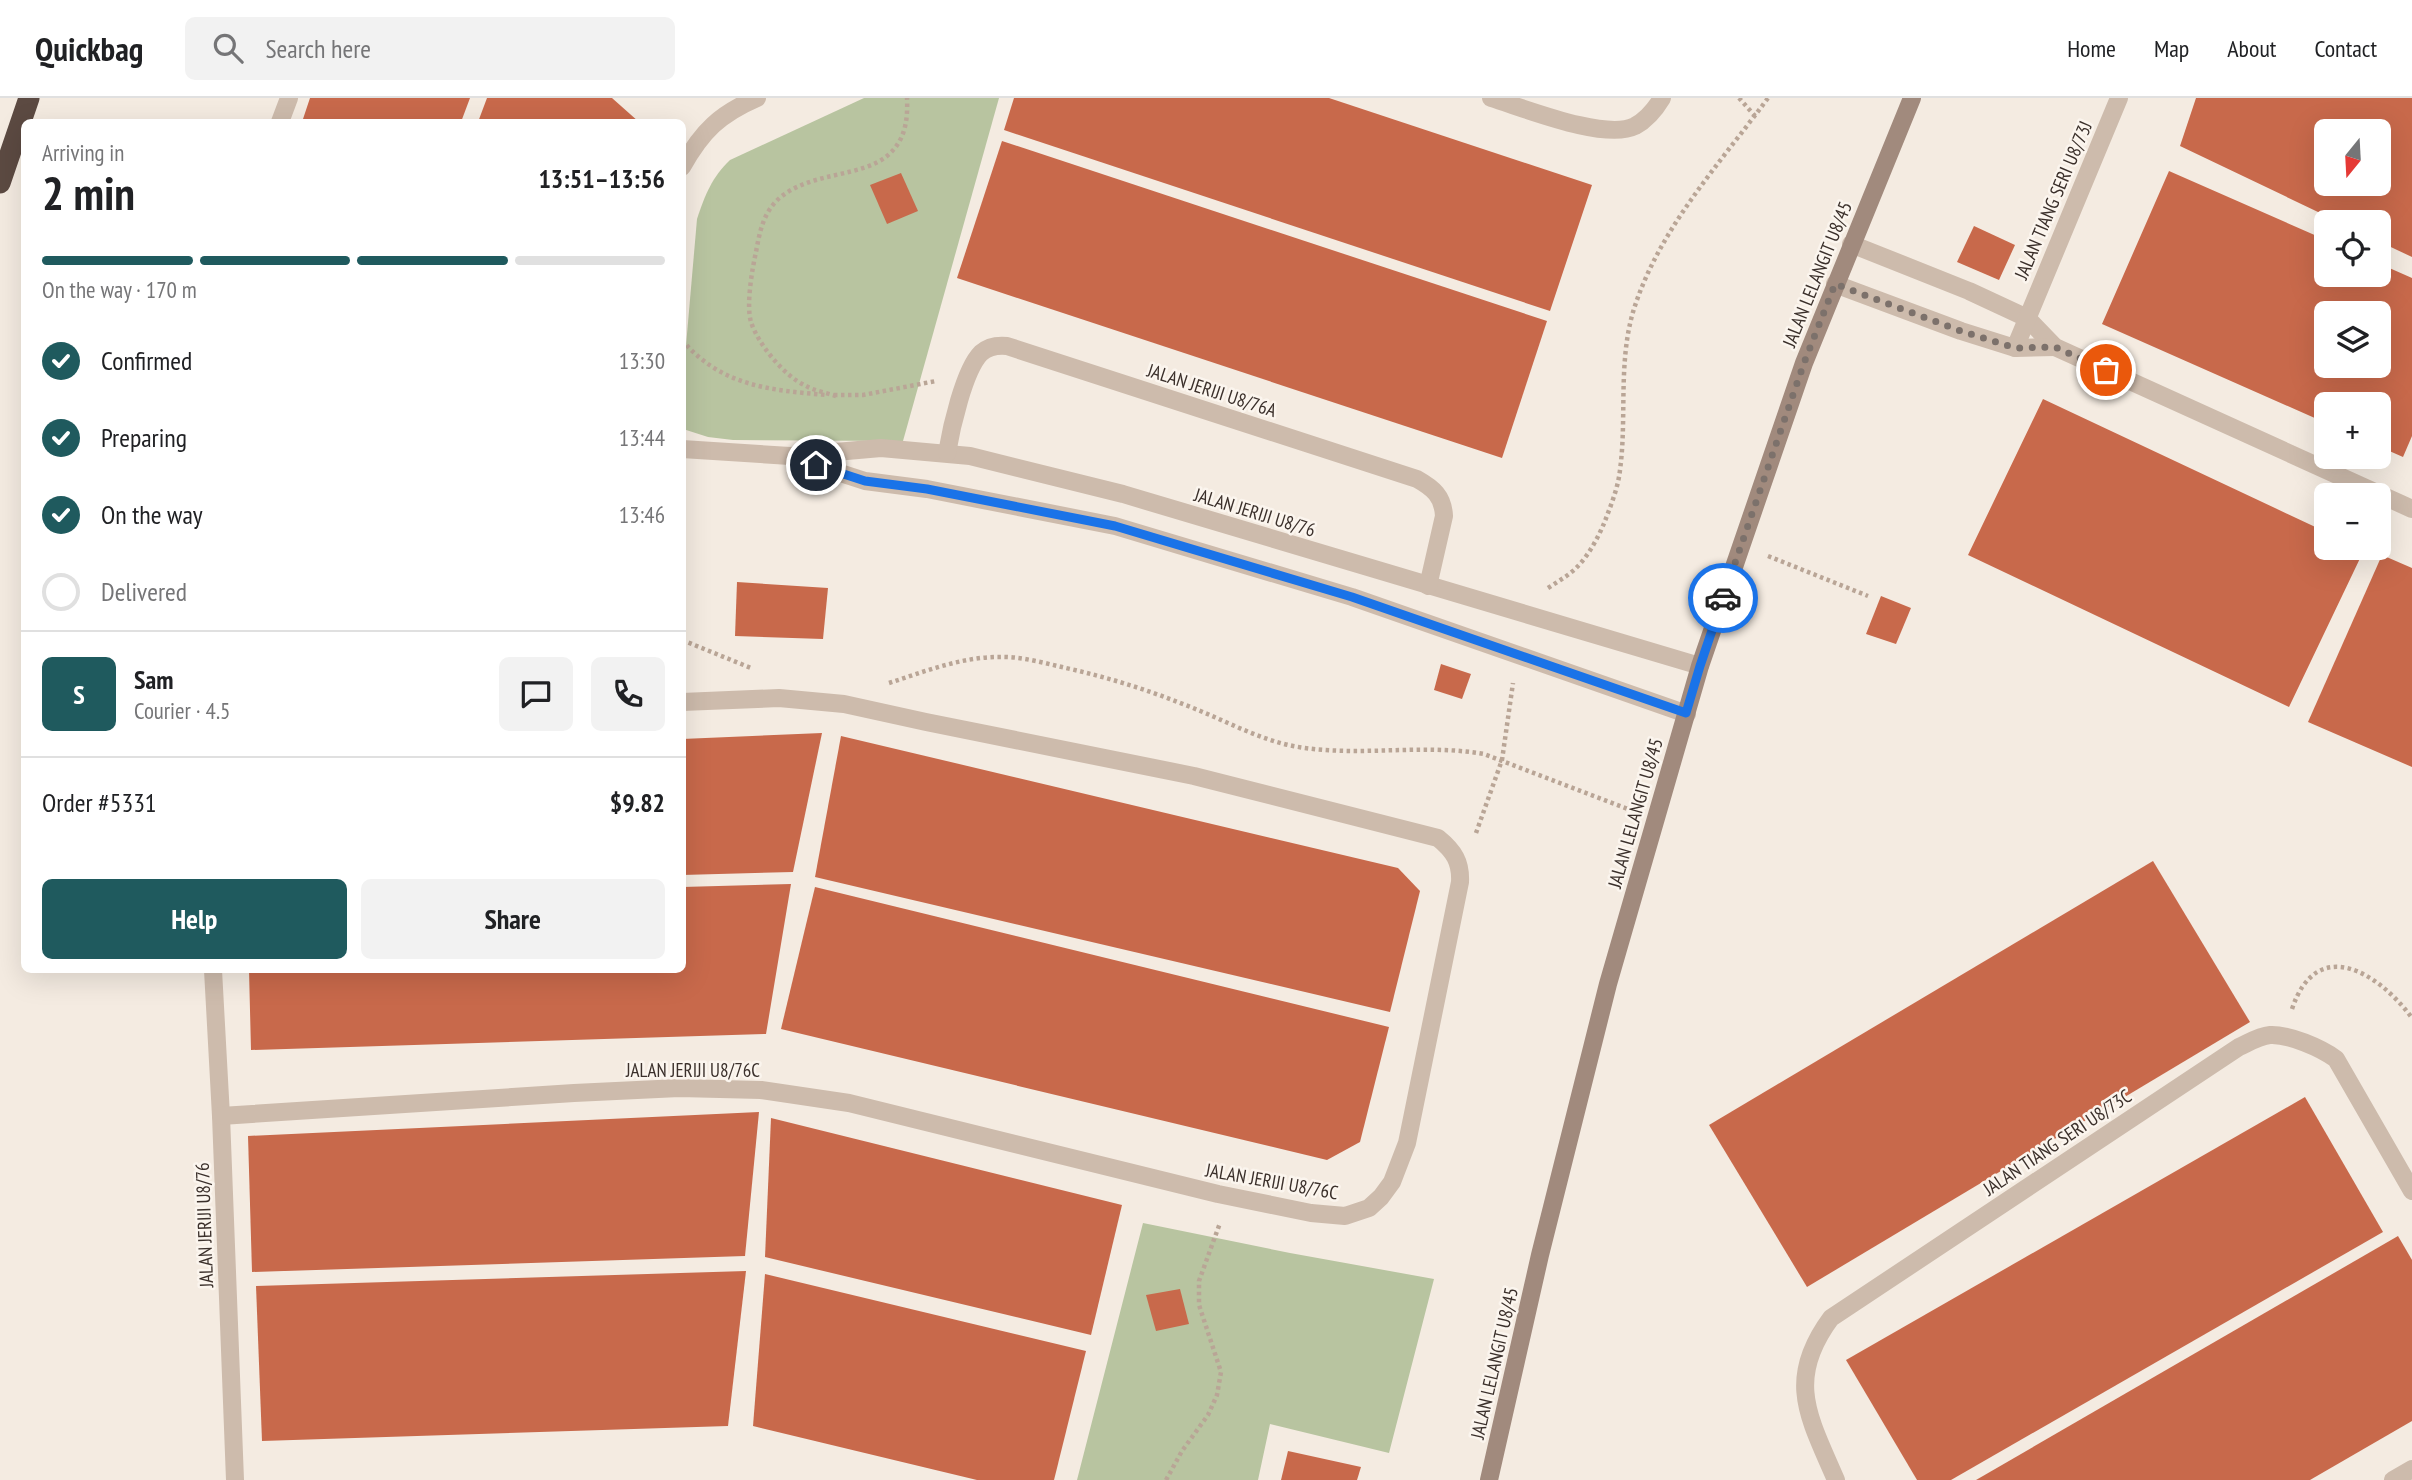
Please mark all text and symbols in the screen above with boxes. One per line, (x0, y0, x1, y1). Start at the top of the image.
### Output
search box (185, 17, 675, 80)
text: Quickbag (35, 27, 143, 70)
icon: search (209, 29, 247, 67)
text: Search here (265, 32, 371, 65)
text: Home (2067, 33, 2116, 64)
text: Map (2154, 33, 2189, 64)
text: About (2227, 33, 2276, 64)
text: Contact (2314, 33, 2377, 64)
street label: JALAN TIANG SERI U8/73J (2008, 117, 2097, 284)
north arrow (2314, 119, 2390, 196)
map controls (2314, 119, 2391, 560)
text: Arriving in (42, 138, 124, 167)
text: 13:51–13:56 (538, 162, 665, 195)
text: 2 min (42, 163, 135, 223)
street label: JALAN LELANGIT U8/45 (1776, 198, 1857, 351)
button: locate (2314, 210, 2391, 287)
text: On the way · 170 m (42, 275, 197, 304)
button: layers (2314, 301, 2391, 378)
pin (2076, 340, 2136, 400)
icon: check (42, 342, 80, 380)
text: Confirmed (101, 344, 192, 377)
text: 13:30 (619, 346, 665, 375)
icon: bag (2087, 351, 2125, 389)
street label: JALAN JERIJI U8/76A (1143, 358, 1280, 422)
button: + (2314, 392, 2391, 469)
icon: check (42, 419, 80, 457)
text: Preparing (101, 421, 187, 454)
text: 13:44 (619, 423, 665, 452)
pin (786, 435, 846, 495)
icon: home (797, 446, 835, 484)
street label: JALAN JERIJI U8/76 (1191, 482, 1318, 542)
button: − (2314, 483, 2391, 560)
icon: check (42, 496, 80, 534)
text: On the way (101, 498, 203, 531)
text: 13:46 (619, 500, 665, 529)
courier (1688, 563, 1758, 633)
text: Delivered (101, 575, 187, 608)
icon: car (1704, 579, 1742, 617)
button: chat (499, 657, 573, 731)
button: phone (591, 657, 665, 731)
text: Sam (134, 663, 173, 696)
text: S (73, 678, 85, 711)
text: Courier · 4.5 (134, 696, 230, 725)
street label: JALAN LELANGIT U8/45 (1602, 735, 1668, 892)
text: Order #5331 (42, 786, 157, 819)
text: $9.82 (610, 786, 665, 819)
button: Help (42, 879, 347, 959)
button: Share (361, 879, 665, 959)
street label: JALAN JERIJI U8/76C (625, 1058, 760, 1082)
street label: JALAN TIANG SERI U8/73C (1978, 1083, 2136, 1201)
street label: JALAN JERIJI U8/76C (1203, 1157, 1340, 1204)
street label: JALAN JERIJI U8/76 (190, 1162, 218, 1289)
street label: JALAN LELANGIT U8/45 (1465, 1285, 1523, 1442)

